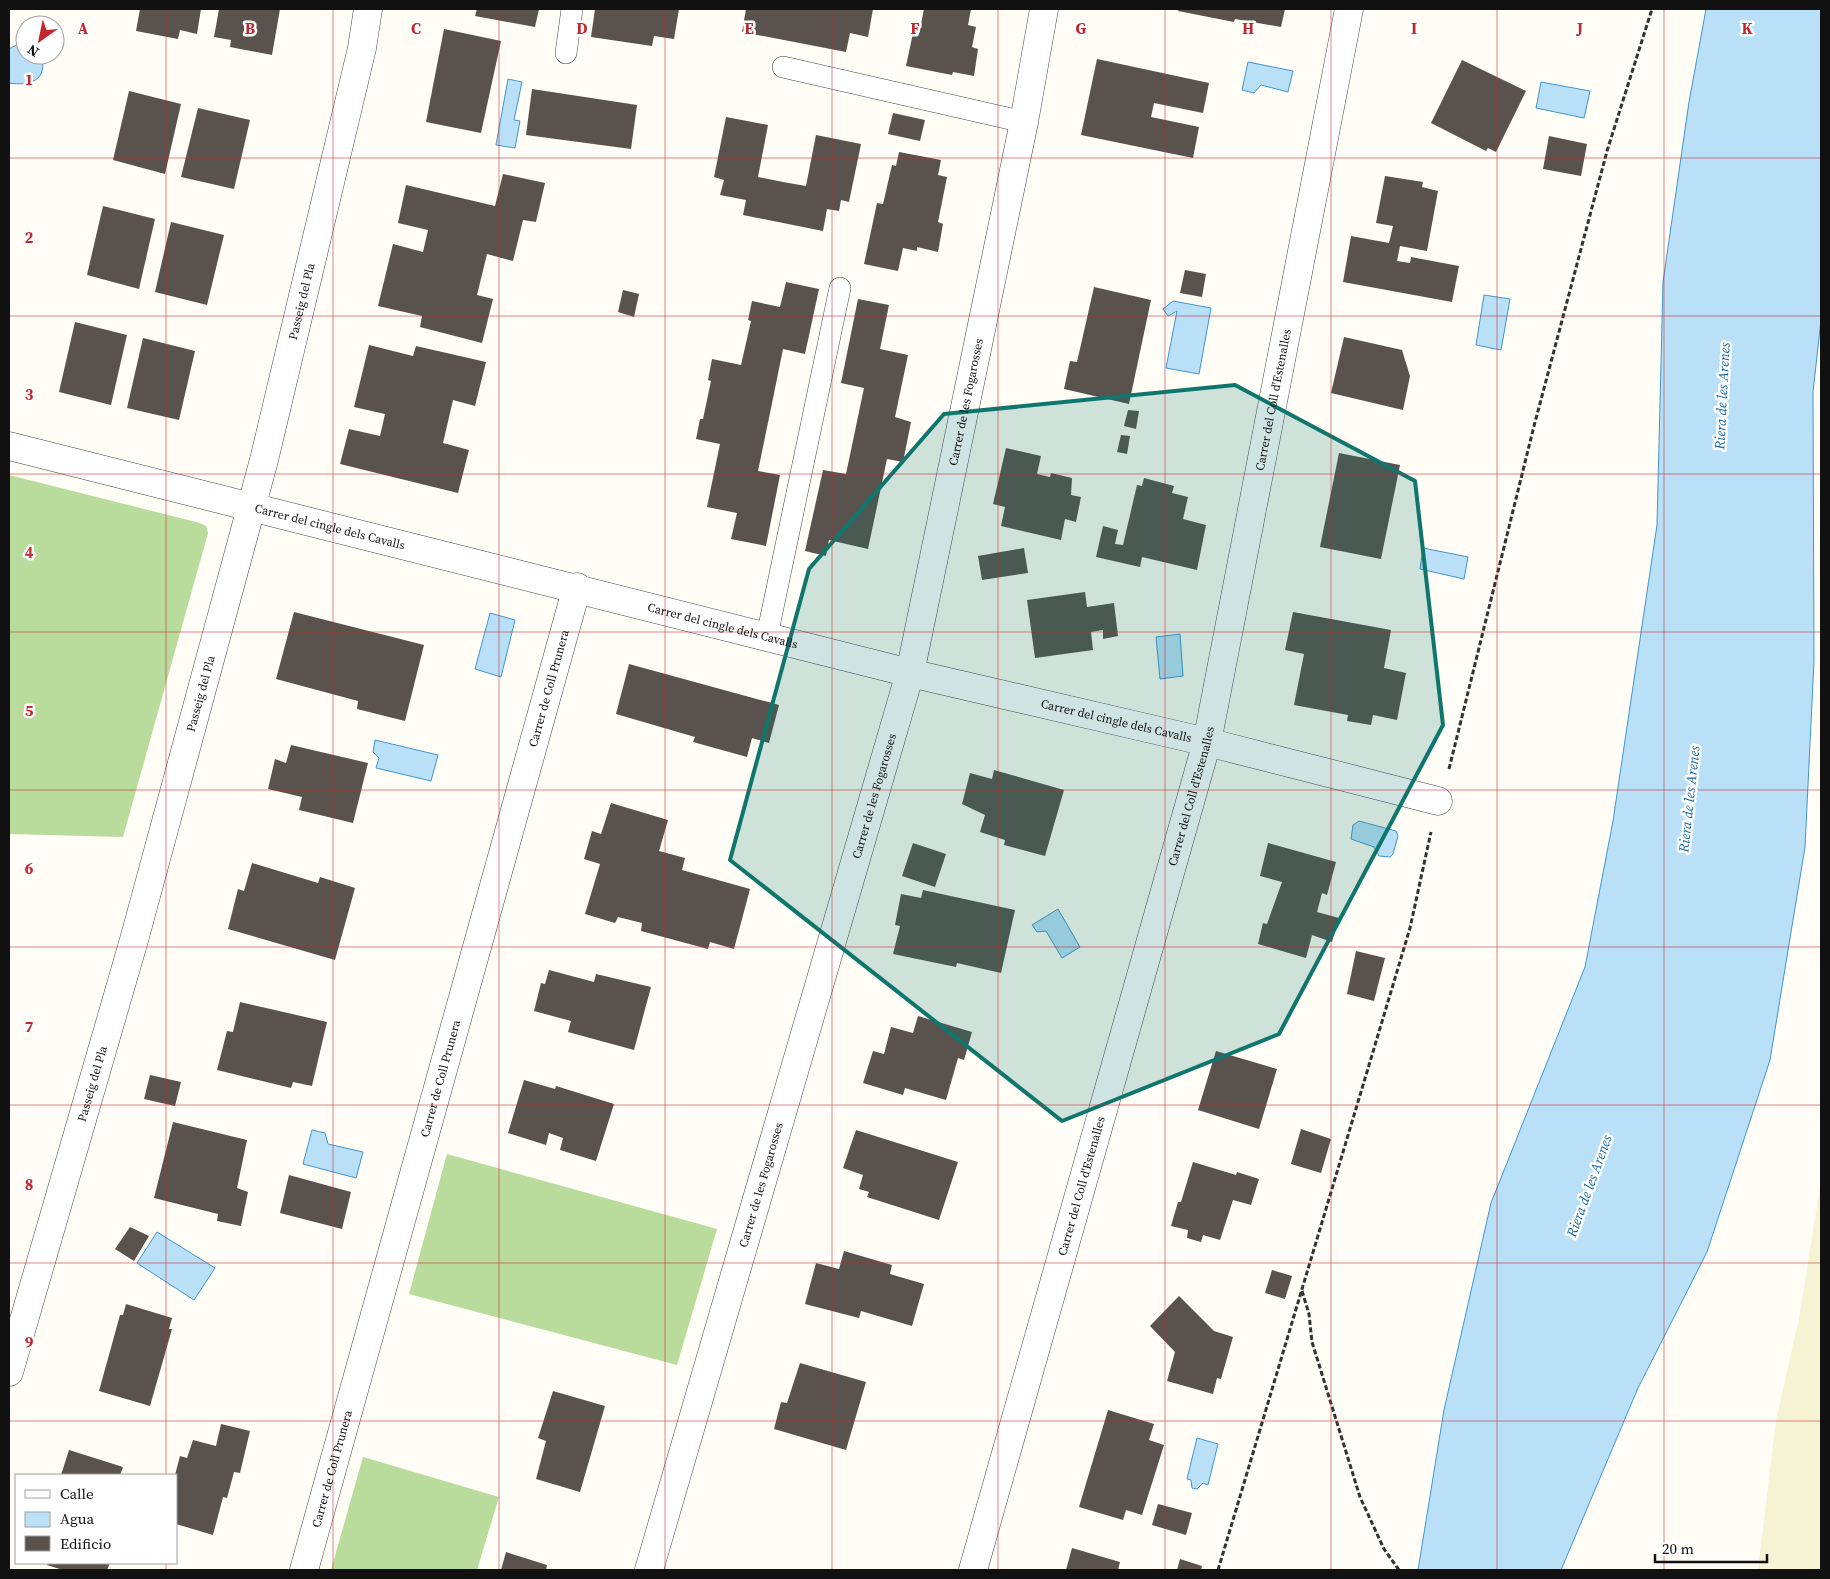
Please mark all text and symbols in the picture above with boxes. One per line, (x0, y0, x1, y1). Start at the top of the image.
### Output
north arrow (15, 15, 65, 65)
text: A (78, 17, 89, 39)
text: B (245, 17, 256, 39)
text: C (411, 17, 421, 39)
text: D (576, 17, 588, 39)
text: E (744, 17, 754, 39)
text: F (910, 17, 920, 39)
text: G (1076, 17, 1087, 39)
text: H (1242, 17, 1254, 39)
text: I (1411, 17, 1417, 39)
text: J (1576, 17, 1583, 39)
text: K (1741, 17, 1753, 39)
text: N (23, 40, 43, 62)
text: 1 (25, 68, 33, 90)
text: 2 (25, 226, 34, 248)
street label: Passeig del Pla (285, 261, 319, 341)
street label: Carrer del Coll d'Estenalles (1252, 328, 1295, 472)
street label: Carrer de les Fogarosses (945, 337, 987, 467)
water label: Riera de les Arenes (1709, 341, 1735, 451)
text: 3 (25, 383, 34, 405)
street label: Carrer del cingle dels Cavalls (253, 500, 407, 553)
text: 4 (25, 541, 34, 563)
street label: Carrer del cingle dels Cavalls (646, 599, 800, 652)
street label: Carrer de Coll Prunera (525, 627, 573, 749)
street label: Passeig del Pla (183, 653, 219, 733)
street label: Carrer del cingle dels Cavalls (1039, 696, 1193, 746)
text: 5 (25, 699, 34, 721)
street label: Carrer del Coll d'Estenalles (1164, 725, 1218, 868)
street label: Carrer de les Fogarosses (848, 732, 900, 861)
water label: Riera de les Arenes (1673, 744, 1705, 854)
text: 6 (25, 857, 34, 879)
text: 7 (25, 1015, 34, 1037)
street label: Carrer de Coll Prunera (417, 1017, 465, 1139)
street label: Passeig del Pla (74, 1043, 111, 1124)
street label: Carrer del Coll d'Estenalles (1054, 1115, 1109, 1258)
street label: Carrer de les Fogarosses (735, 1121, 787, 1249)
water label: Riera de les Arenes (1561, 1131, 1617, 1241)
text: 8 (25, 1173, 33, 1195)
text: 9 (25, 1331, 34, 1353)
street label: Carrer de Coll Prunera (308, 1408, 356, 1529)
legend (15, 1474, 178, 1564)
text: Calle (60, 1483, 94, 1504)
text: Agua (60, 1508, 94, 1529)
scale bar (1655, 1532, 1768, 1564)
text: Edificio (60, 1533, 111, 1554)
text: 20 m (1662, 1538, 1694, 1559)

